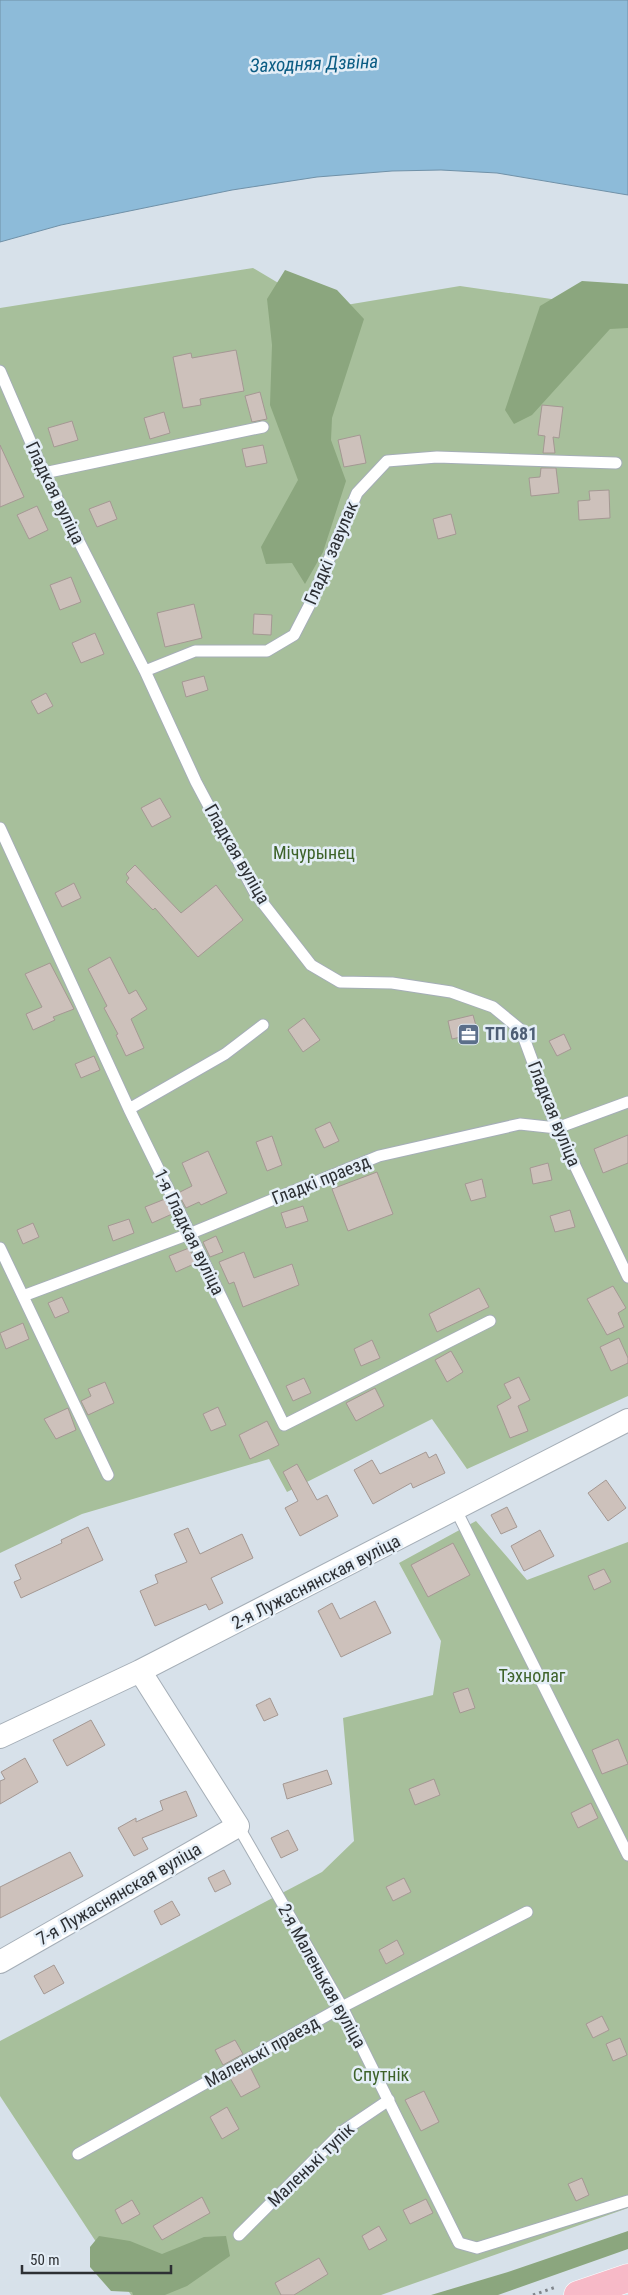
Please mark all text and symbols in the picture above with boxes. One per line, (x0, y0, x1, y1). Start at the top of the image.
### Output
water label: Заходняя Дзвіна (249, 50, 379, 77)
street label: Гладкая вуліца (22, 438, 89, 548)
street label: Гладкі завулак (299, 498, 362, 608)
street label: Гладкая вуліца (200, 800, 274, 907)
park label: Мічурынец (273, 842, 355, 863)
office icon: ТП 681 (457, 1022, 481, 1046)
place label: ТП 681 (485, 1023, 537, 1044)
street label: Гладкая вуліца (524, 1058, 585, 1170)
street label: Гладкі праезд (269, 1150, 373, 1209)
street label: 1-я Гладкая вуліца (150, 1165, 229, 1298)
street label: 2-я Лужаснянская вуліца (228, 1530, 404, 1633)
park label: Тэхнолаг (498, 1665, 566, 1686)
street label: 7-я Лужаснянская вуліца (33, 1838, 205, 1949)
street label: 2-я Маленькая вуліца (274, 1900, 371, 2051)
street label: Маленькі праезд (201, 2011, 323, 2092)
park label: Спутнік (353, 2064, 410, 2085)
street label: Маленькі тупік (263, 2118, 358, 2211)
scale bar (22, 2242, 171, 2274)
text: 50 m (30, 2251, 60, 2269)

